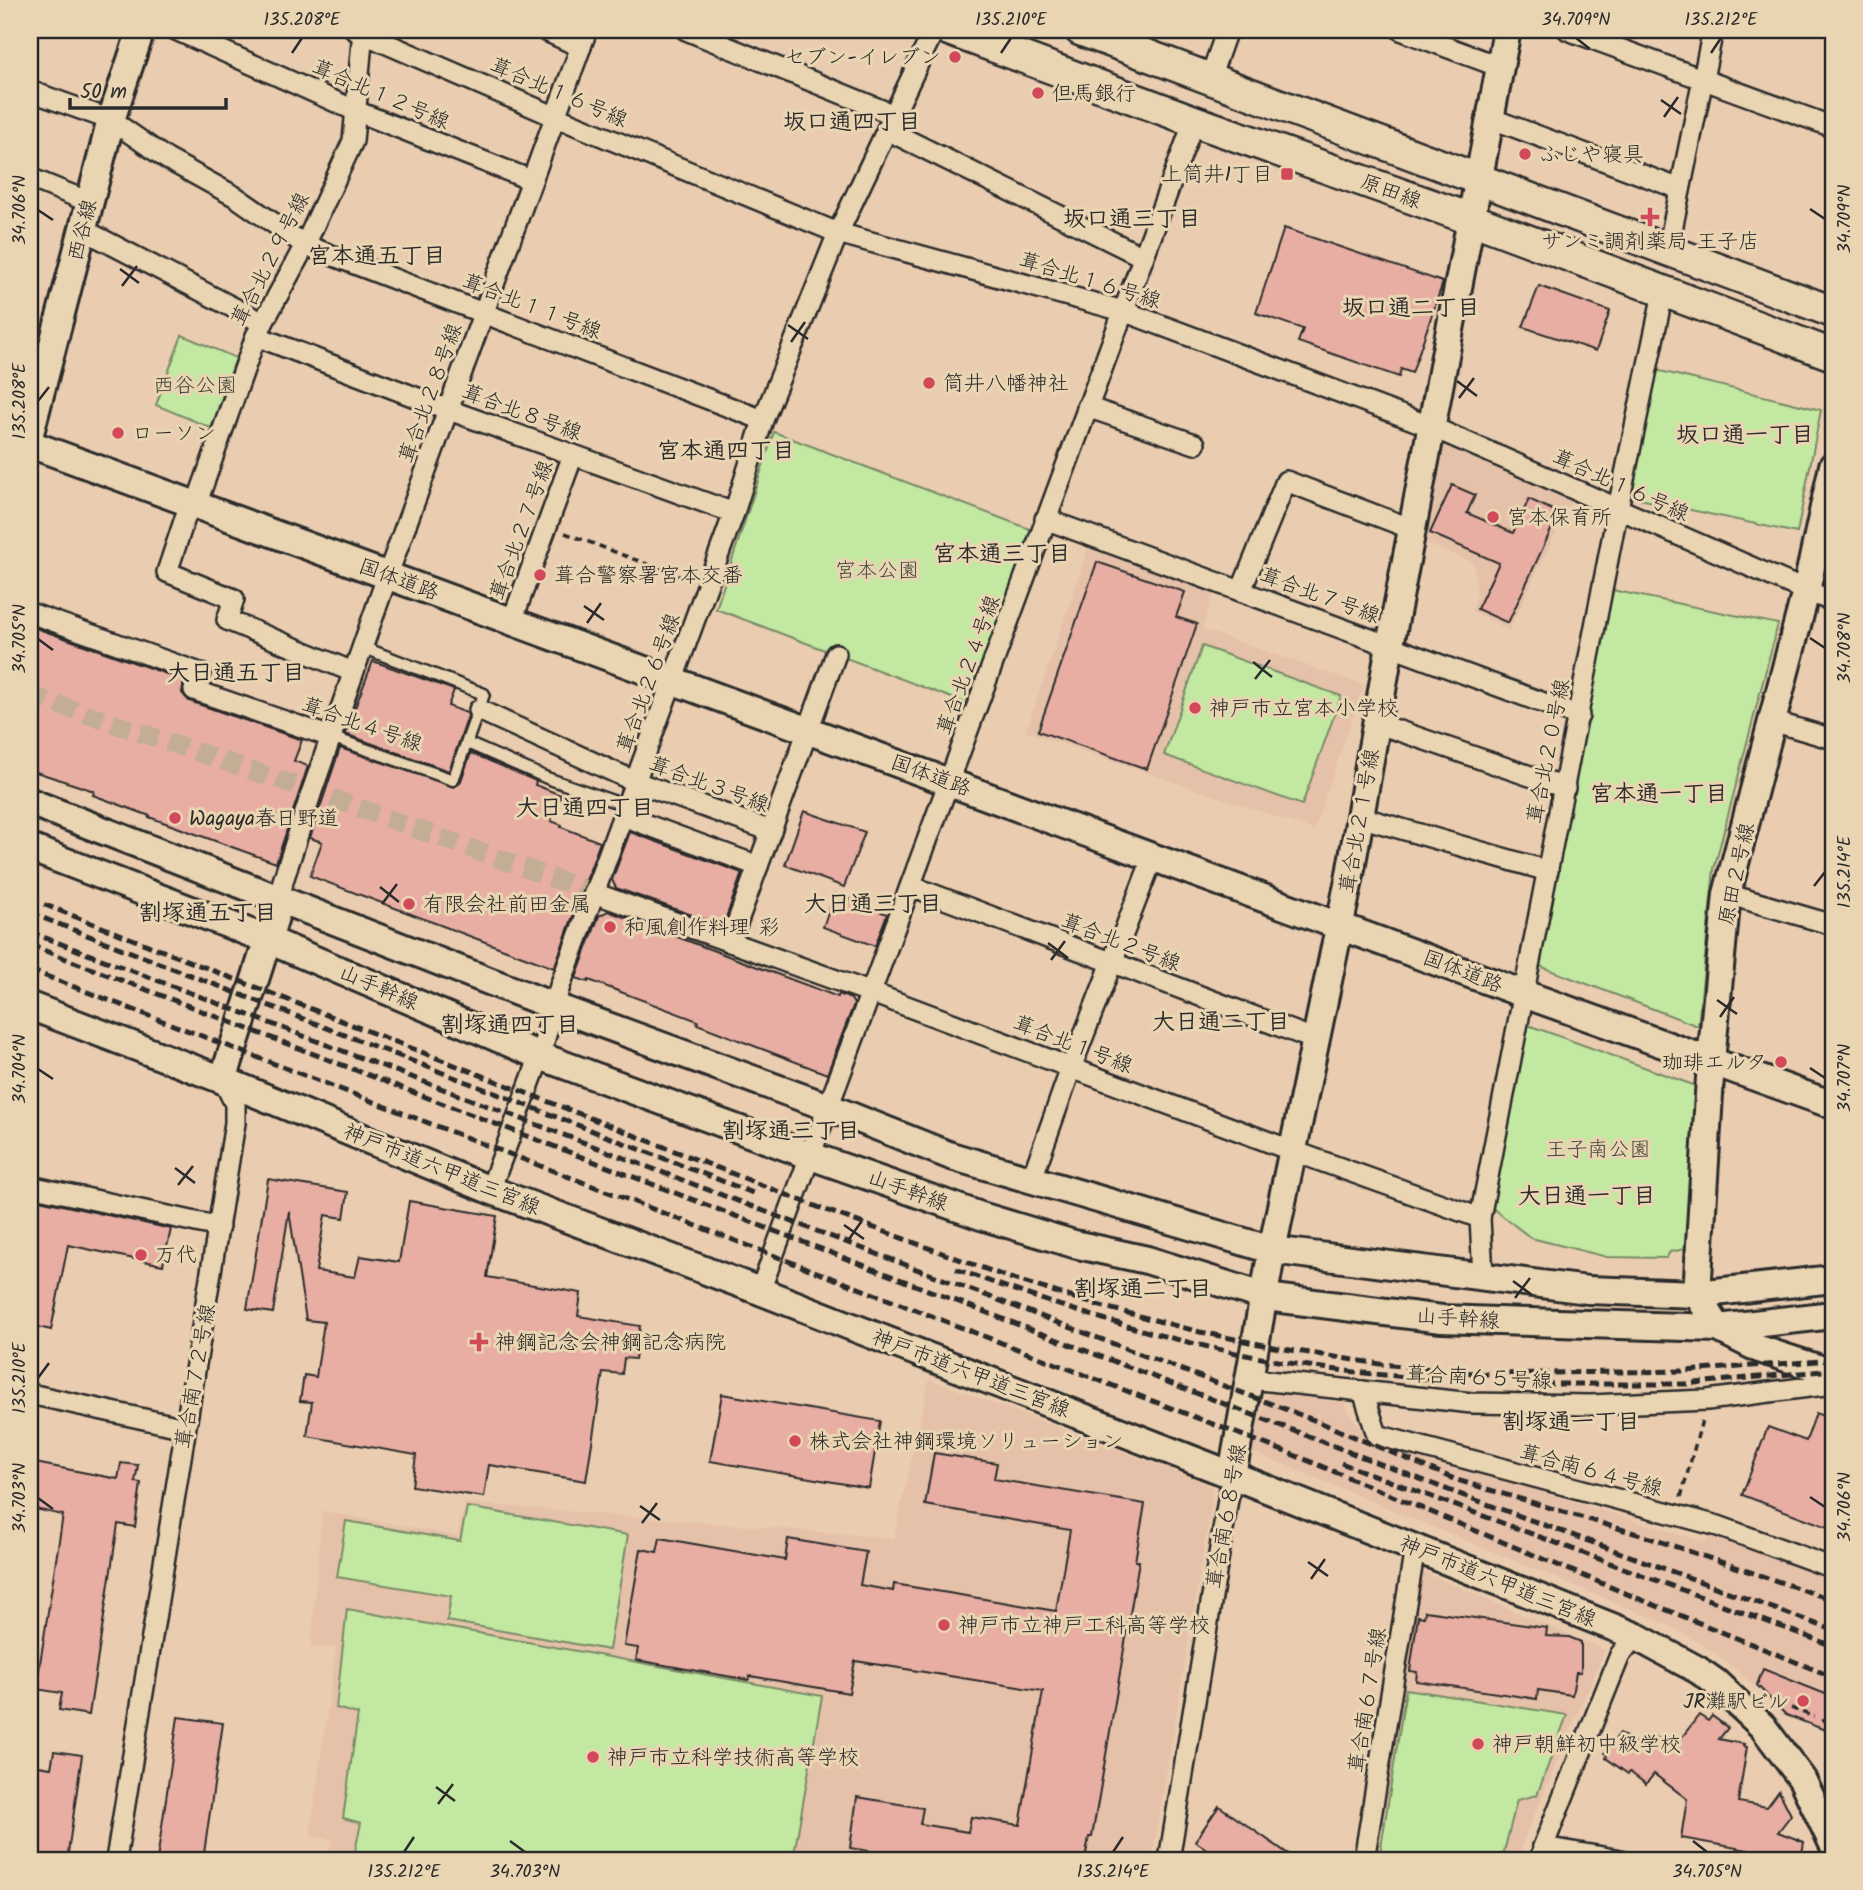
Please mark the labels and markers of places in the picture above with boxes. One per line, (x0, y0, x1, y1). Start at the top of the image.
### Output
place label: セブン-イレブン (784, 42, 941, 75)
marker: セブン-イレブン (947, 49, 963, 65)
place label: 但馬銀行 (1052, 78, 1136, 111)
marker: 但馬銀行 (1030, 85, 1046, 101)
place label: ふじや寝具 (1539, 139, 1644, 172)
marker: ふじや寝具 (1517, 146, 1533, 162)
place label: 上筒井1丁目 (1161, 159, 1273, 192)
marker: 上筒井1丁目 (1279, 166, 1295, 182)
marker: サンミ調剤薬局 王子店 (1642, 209, 1658, 225)
place label: サンミ調剤薬局 王子店 (1541, 226, 1759, 259)
place label: 筒井八幡神社 (943, 368, 1069, 401)
marker: 筒井八幡神社 (921, 375, 937, 391)
place label: ローソン (132, 418, 216, 451)
marker: ローソン (110, 425, 126, 441)
place label: 宮本保育所 (1507, 502, 1612, 535)
marker: 宮本保育所 (1485, 509, 1501, 525)
place label: 葺合警察署宮本交番 (554, 560, 743, 593)
marker: 葺合警察署宮本交番 (532, 567, 548, 583)
place label: 神戸市立宮本小学校 (1209, 693, 1398, 726)
marker: 神戸市立宮本小学校 (1187, 700, 1203, 716)
place label: Wagaya春日野道 (189, 803, 339, 836)
marker: Wagaya春日野道 (167, 810, 183, 826)
place label: 有限会社前田金属 (423, 889, 591, 922)
marker: 有限会社前田金属 (401, 896, 417, 912)
place label: 和風創作料理 彩 (624, 912, 779, 945)
marker: 和風創作料理 彩 (602, 919, 618, 935)
place label: 珈琲エルタ (1662, 1047, 1767, 1080)
marker: 珈琲エルタ (1773, 1054, 1789, 1070)
place label: 万代 (155, 1240, 197, 1273)
marker: 万代 (133, 1247, 149, 1263)
place label: 神鋼記念会神鋼記念病院 (495, 1327, 726, 1360)
marker: 神鋼記念会神鋼記念病院 (469, 1332, 489, 1352)
place label: 株式会社神鋼環境ソリューション (809, 1426, 1124, 1459)
marker: 株式会社神鋼環境ソリューション (787, 1433, 803, 1449)
place label: 神戸市立神戸工科高等学校 (958, 1610, 1210, 1643)
marker: 神戸市立神戸工科高等学校 (936, 1617, 952, 1633)
place label: JR灘駅ビル (1683, 1686, 1789, 1719)
marker: JR灘駅ビル (1795, 1693, 1811, 1709)
place label: 神戸朝鮮初中級学校 (1492, 1729, 1681, 1762)
marker: 神戸朝鮮初中級学校 (1470, 1736, 1486, 1752)
place label: 神戸市立科学技術高等学校 (607, 1742, 859, 1775)
marker: 神戸市立科学技術高等学校 (585, 1749, 601, 1765)

